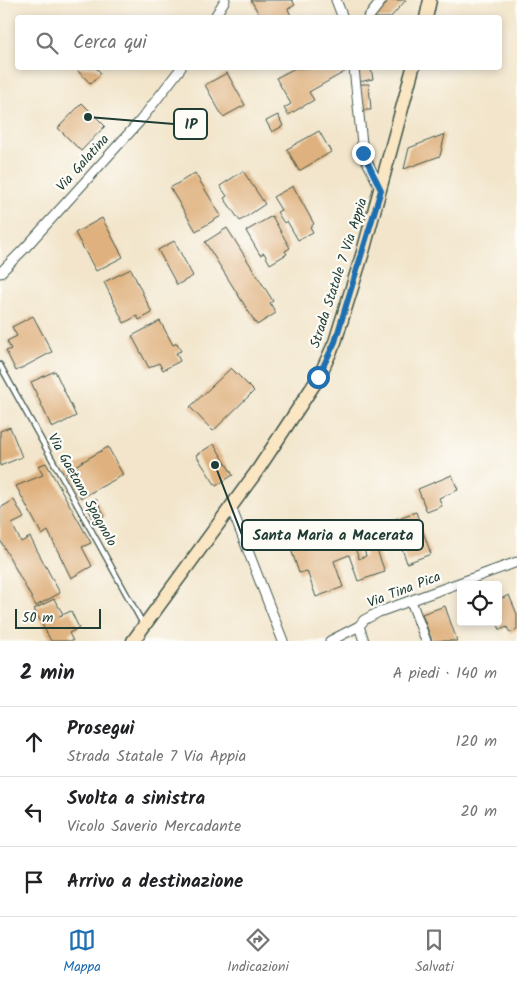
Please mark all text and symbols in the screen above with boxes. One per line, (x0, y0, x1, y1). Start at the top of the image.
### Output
search box (15, 15, 502, 70)
text: Cerca qui (73, 28, 147, 58)
icon: search (33, 29, 61, 57)
callout: IP (174, 109, 207, 139)
text: IP (185, 113, 198, 137)
street label: Via Galatina (51, 129, 115, 197)
route end (352, 142, 375, 165)
street label: Strada Statale 7 Via Appia (304, 195, 374, 351)
route start (307, 366, 330, 389)
street label: Via Gaetano Spagnolo (42, 429, 122, 551)
callout: Santa Maria a Macerata (242, 520, 423, 550)
text: Santa Maria a Macerata (253, 524, 414, 548)
street label: Via Tina Pica (364, 566, 444, 614)
map controls (457, 581, 502, 626)
button: locate (457, 581, 502, 626)
scale bar (15, 606, 101, 629)
text: 50 m (22, 607, 53, 629)
text: 2 min (20, 657, 75, 690)
text: A piedi · 140 m (393, 661, 497, 686)
text: Prosegui (67, 714, 134, 744)
icon: ahead (20, 728, 48, 756)
text: 120 m (456, 729, 497, 754)
text: Strada Statale 7 Via Appia (67, 744, 246, 769)
text: Svolta a sinistra (67, 784, 205, 814)
icon: left (20, 798, 48, 826)
text: 20 m (461, 799, 497, 824)
text: Vicolo Saverio Mercadante (67, 814, 241, 839)
text: Arrivo a destinazione (67, 867, 243, 897)
icon: arrive (20, 868, 48, 896)
tab: Mappa (63, 926, 101, 978)
tab: Indicazioni (227, 926, 289, 978)
tab: Salvati (415, 926, 454, 978)

